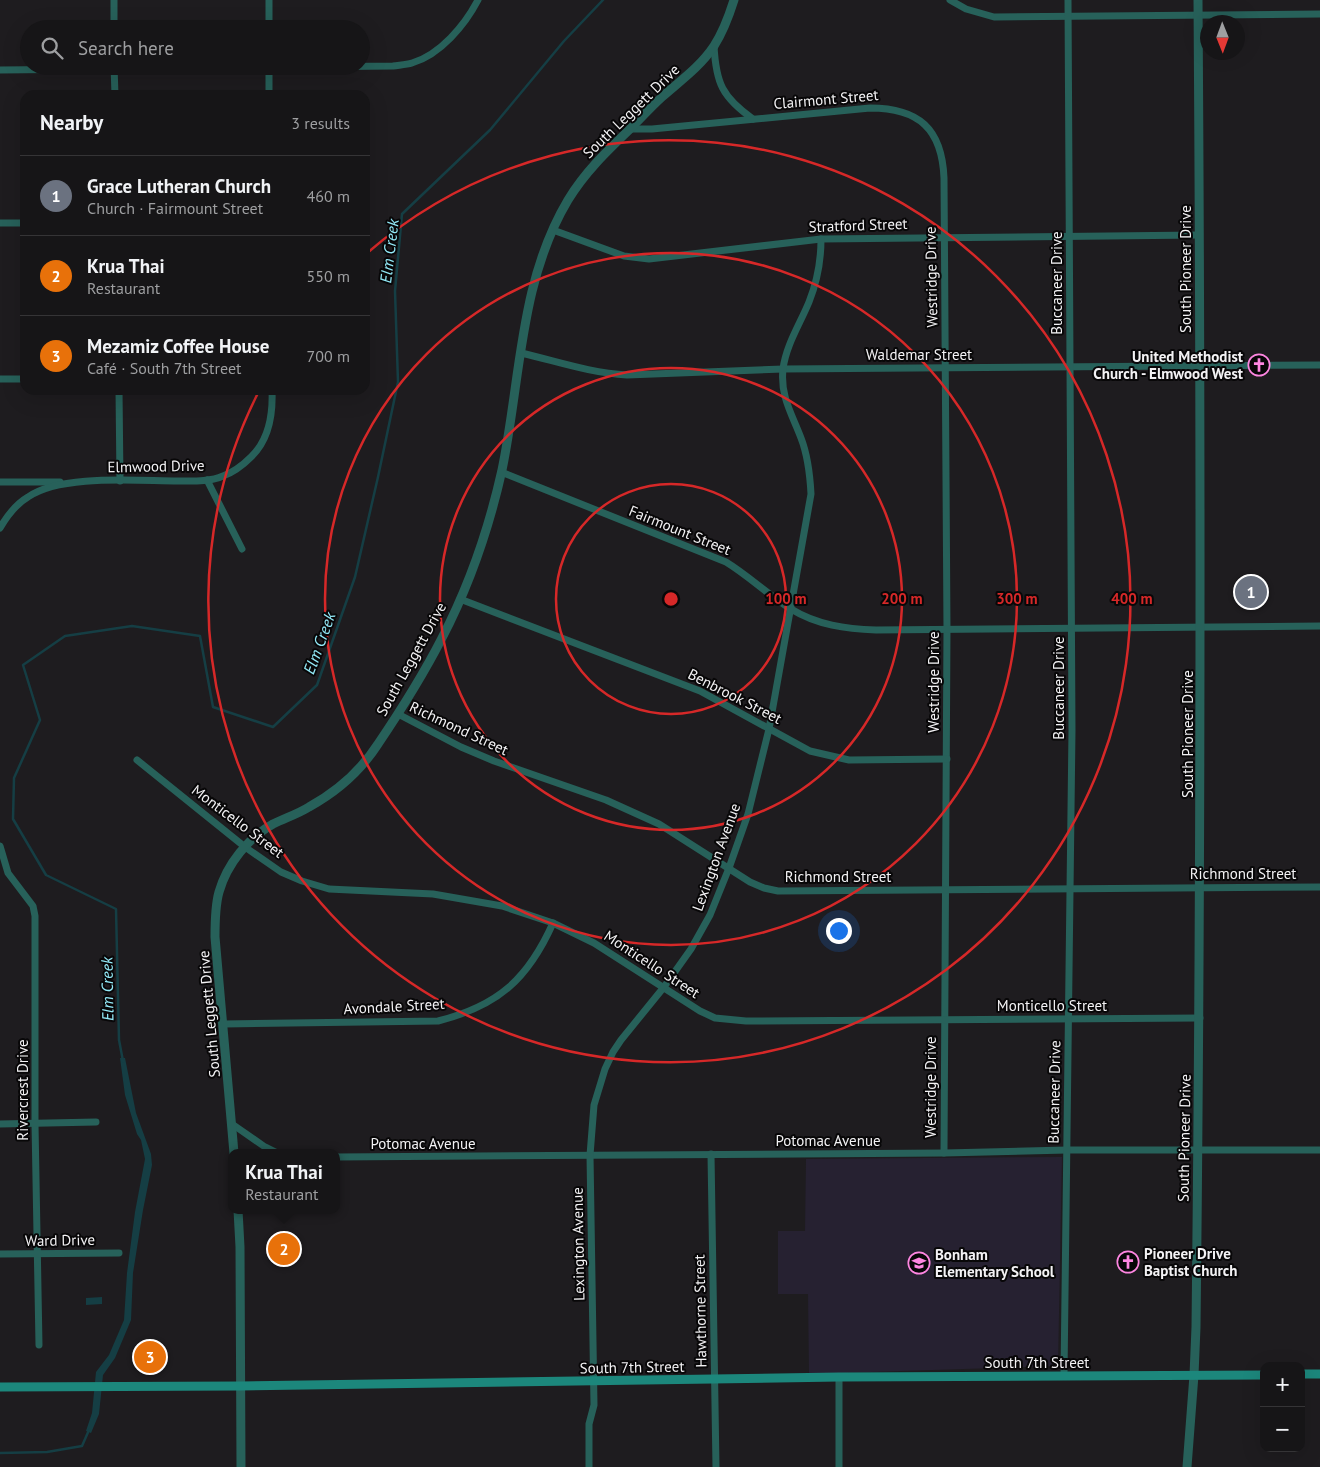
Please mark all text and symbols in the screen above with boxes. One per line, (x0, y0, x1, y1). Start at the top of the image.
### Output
north arrow (1200, 15, 1245, 60)
search box (20, 20, 370, 75)
icon: search (38, 34, 66, 62)
text: Search here (78, 36, 174, 60)
street label: South Leggett Drive (579, 60, 683, 162)
street label: Clairmont Street (773, 85, 879, 113)
text: Nearby (40, 109, 103, 136)
text: 3 results (291, 113, 350, 133)
text: Grace Lutheran Church (87, 174, 271, 198)
text: 1 (51, 186, 61, 206)
text: 460 m (307, 186, 350, 206)
text: Church · Fairmount Street (87, 198, 263, 218)
street label: South Pioneer Drive (1176, 205, 1195, 333)
street label: Stratford Street (808, 214, 908, 236)
water label: Elm Creek (375, 217, 403, 284)
street label: Westridge Drive (921, 226, 941, 328)
street label: Buccaneer Drive (1047, 231, 1066, 335)
text: Krua Thai (87, 254, 165, 278)
text: 2 (51, 266, 61, 286)
text: 550 m (307, 266, 350, 286)
text: Restaurant (87, 278, 160, 298)
text: Mezamiz Coffee House (87, 334, 269, 358)
street label: Waldemar Street (866, 345, 972, 364)
text: 3 (51, 346, 61, 366)
text: 700 m (307, 346, 350, 366)
place label: United Methodist Church - Elmwood West (1093, 347, 1244, 383)
church icon: United Methodist Church - Elmwood West (1247, 353, 1271, 377)
text: Café · South 7th Street (87, 358, 241, 378)
street label: Elmwood Drive (107, 456, 205, 476)
street label: Fairmount Street (626, 501, 734, 559)
pin: 1 (1235, 573, 1267, 611)
text: 100 m (765, 589, 807, 608)
text: 200 m (881, 589, 923, 608)
text: 300 m (996, 589, 1038, 608)
text: 400 m (1111, 589, 1153, 608)
centre of rings (662, 590, 680, 608)
street label: South Leggett Drive (372, 599, 450, 719)
water label: Elm Creek (299, 609, 340, 677)
street label: Westridge Drive (924, 631, 943, 733)
street label: Buccaneer Drive (1049, 636, 1068, 740)
street label: Benbrook Street (685, 664, 785, 728)
street label: South Pioneer Drive (1178, 670, 1197, 798)
street label: Richmond Street (407, 697, 511, 759)
street label: Monticello Street (188, 780, 288, 862)
street label: Lexington Avenue (688, 800, 744, 914)
street label: Richmond Street (1190, 864, 1296, 883)
street label: Richmond Street (785, 867, 891, 886)
your location (826, 918, 852, 944)
street label: Monticello Street (601, 926, 703, 1002)
street label: South Leggett Drive (194, 950, 224, 1078)
water label: Elm Creek (96, 956, 118, 1021)
street label: Avondale Street (343, 994, 445, 1018)
street label: Monticello Street (997, 996, 1107, 1015)
street label: Westridge Drive (921, 1036, 940, 1138)
street label: Rivercrest Drive (13, 1039, 32, 1141)
street label: Buccaneer Drive (1044, 1040, 1064, 1144)
street label: South Pioneer Drive (1173, 1074, 1195, 1202)
street label: Potomac Avenue (775, 1131, 881, 1150)
street label: Potomac Avenue (370, 1134, 476, 1153)
popup (228, 1149, 340, 1214)
text: Krua Thai (245, 1160, 323, 1184)
text: Restaurant (245, 1184, 318, 1204)
street label: Lexington Avenue (568, 1187, 588, 1301)
street label: Ward Drive (25, 1230, 95, 1250)
pin: 2 (268, 1230, 300, 1268)
place label: Pioneer Drive Baptist Church (1144, 1244, 1237, 1280)
place label: Bonham Elementary School (935, 1245, 1055, 1281)
church icon: Pioneer Drive Baptist Church (1116, 1250, 1140, 1274)
school or university icon: Bonham Elementary School (907, 1251, 931, 1275)
street label: Hawthorne Street (690, 1254, 710, 1368)
pin: 3 (134, 1338, 166, 1376)
street label: South 7th Street (985, 1353, 1089, 1372)
street label: South 7th Street (579, 1357, 685, 1377)
map controls (1260, 1362, 1305, 1452)
button: + (1260, 1362, 1305, 1407)
button: − (1260, 1407, 1305, 1452)

